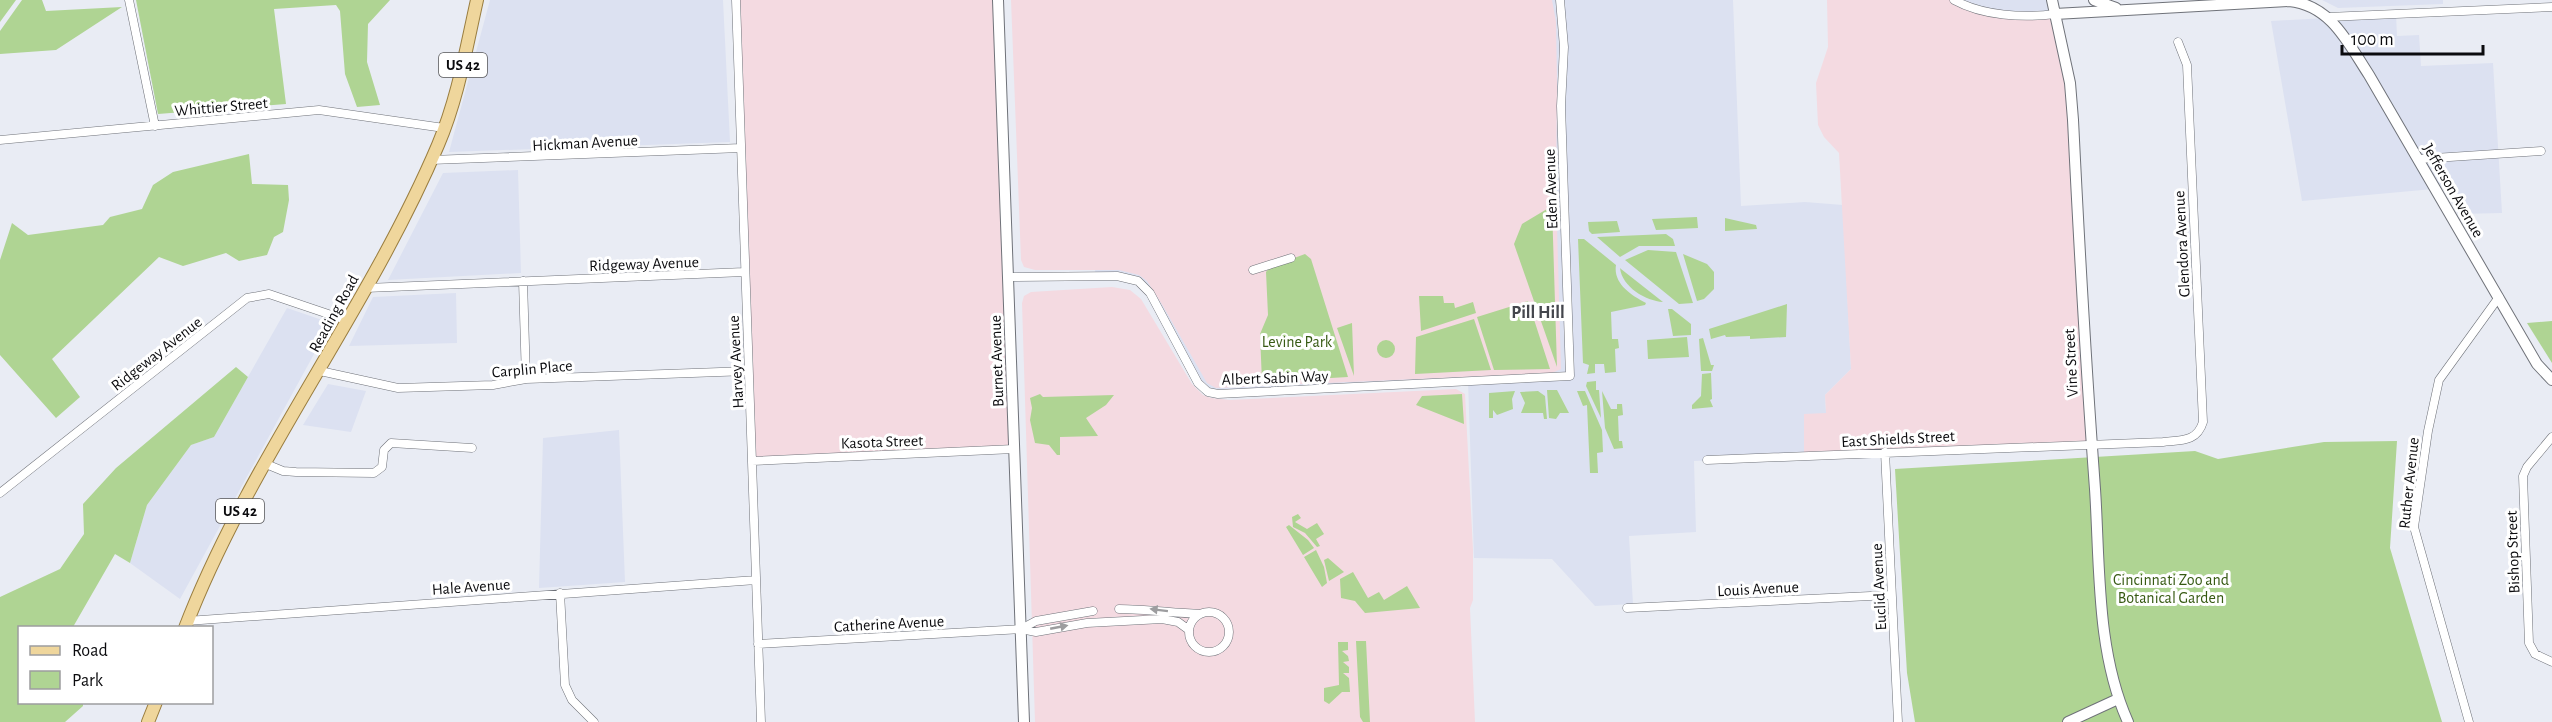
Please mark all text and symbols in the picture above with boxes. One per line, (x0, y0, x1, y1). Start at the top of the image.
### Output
scale bar (2342, 18, 2483, 56)
text: 100 m (2351, 31, 2394, 49)
road number: US 42 (439, 53, 487, 77)
street label: Whittier Street (174, 95, 268, 119)
street label: Hickman Avenue (532, 132, 638, 154)
street label: Jefferson Avenue (2420, 141, 2486, 240)
street label: Eden Avenue (1542, 148, 1560, 229)
street label: Glendora Avenue (2171, 190, 2193, 298)
street label: Ridgeway Avenue (589, 254, 699, 275)
street label: Reading Road (306, 272, 362, 355)
district label: Pill Hill (1511, 304, 1565, 322)
street label: Ridgeway Avenue (108, 314, 206, 395)
street label: Harvey Avenue (726, 315, 747, 409)
street label: Burnet Avenue (987, 315, 1007, 407)
street label: Vine Street (2061, 328, 2081, 398)
park label: Levine Park (1262, 334, 1333, 350)
street label: Carplin Place (491, 358, 573, 380)
street label: Albert Sabin Way (1221, 368, 1329, 389)
street label: East Shields Street (1841, 428, 1955, 450)
street label: Kasota Street (840, 433, 924, 451)
street label: Ruther Avenue (2396, 437, 2422, 530)
road number: US 42 (216, 499, 264, 523)
street label: Bishop Street (2504, 510, 2522, 594)
street label: Euclid Avenue (1869, 543, 1889, 631)
park label: Cincinnati Zoo and Botanical Garden (2113, 572, 2229, 606)
street label: Hale Avenue (431, 576, 511, 598)
street label: Louis Avenue (1717, 579, 1799, 599)
one-way arrow (1150, 605, 1169, 615)
street label: Catherine Avenue (833, 613, 945, 635)
one-way arrow (1049, 622, 1068, 631)
legend (18, 626, 213, 704)
text: Road (72, 642, 108, 660)
text: Park (72, 672, 104, 690)

